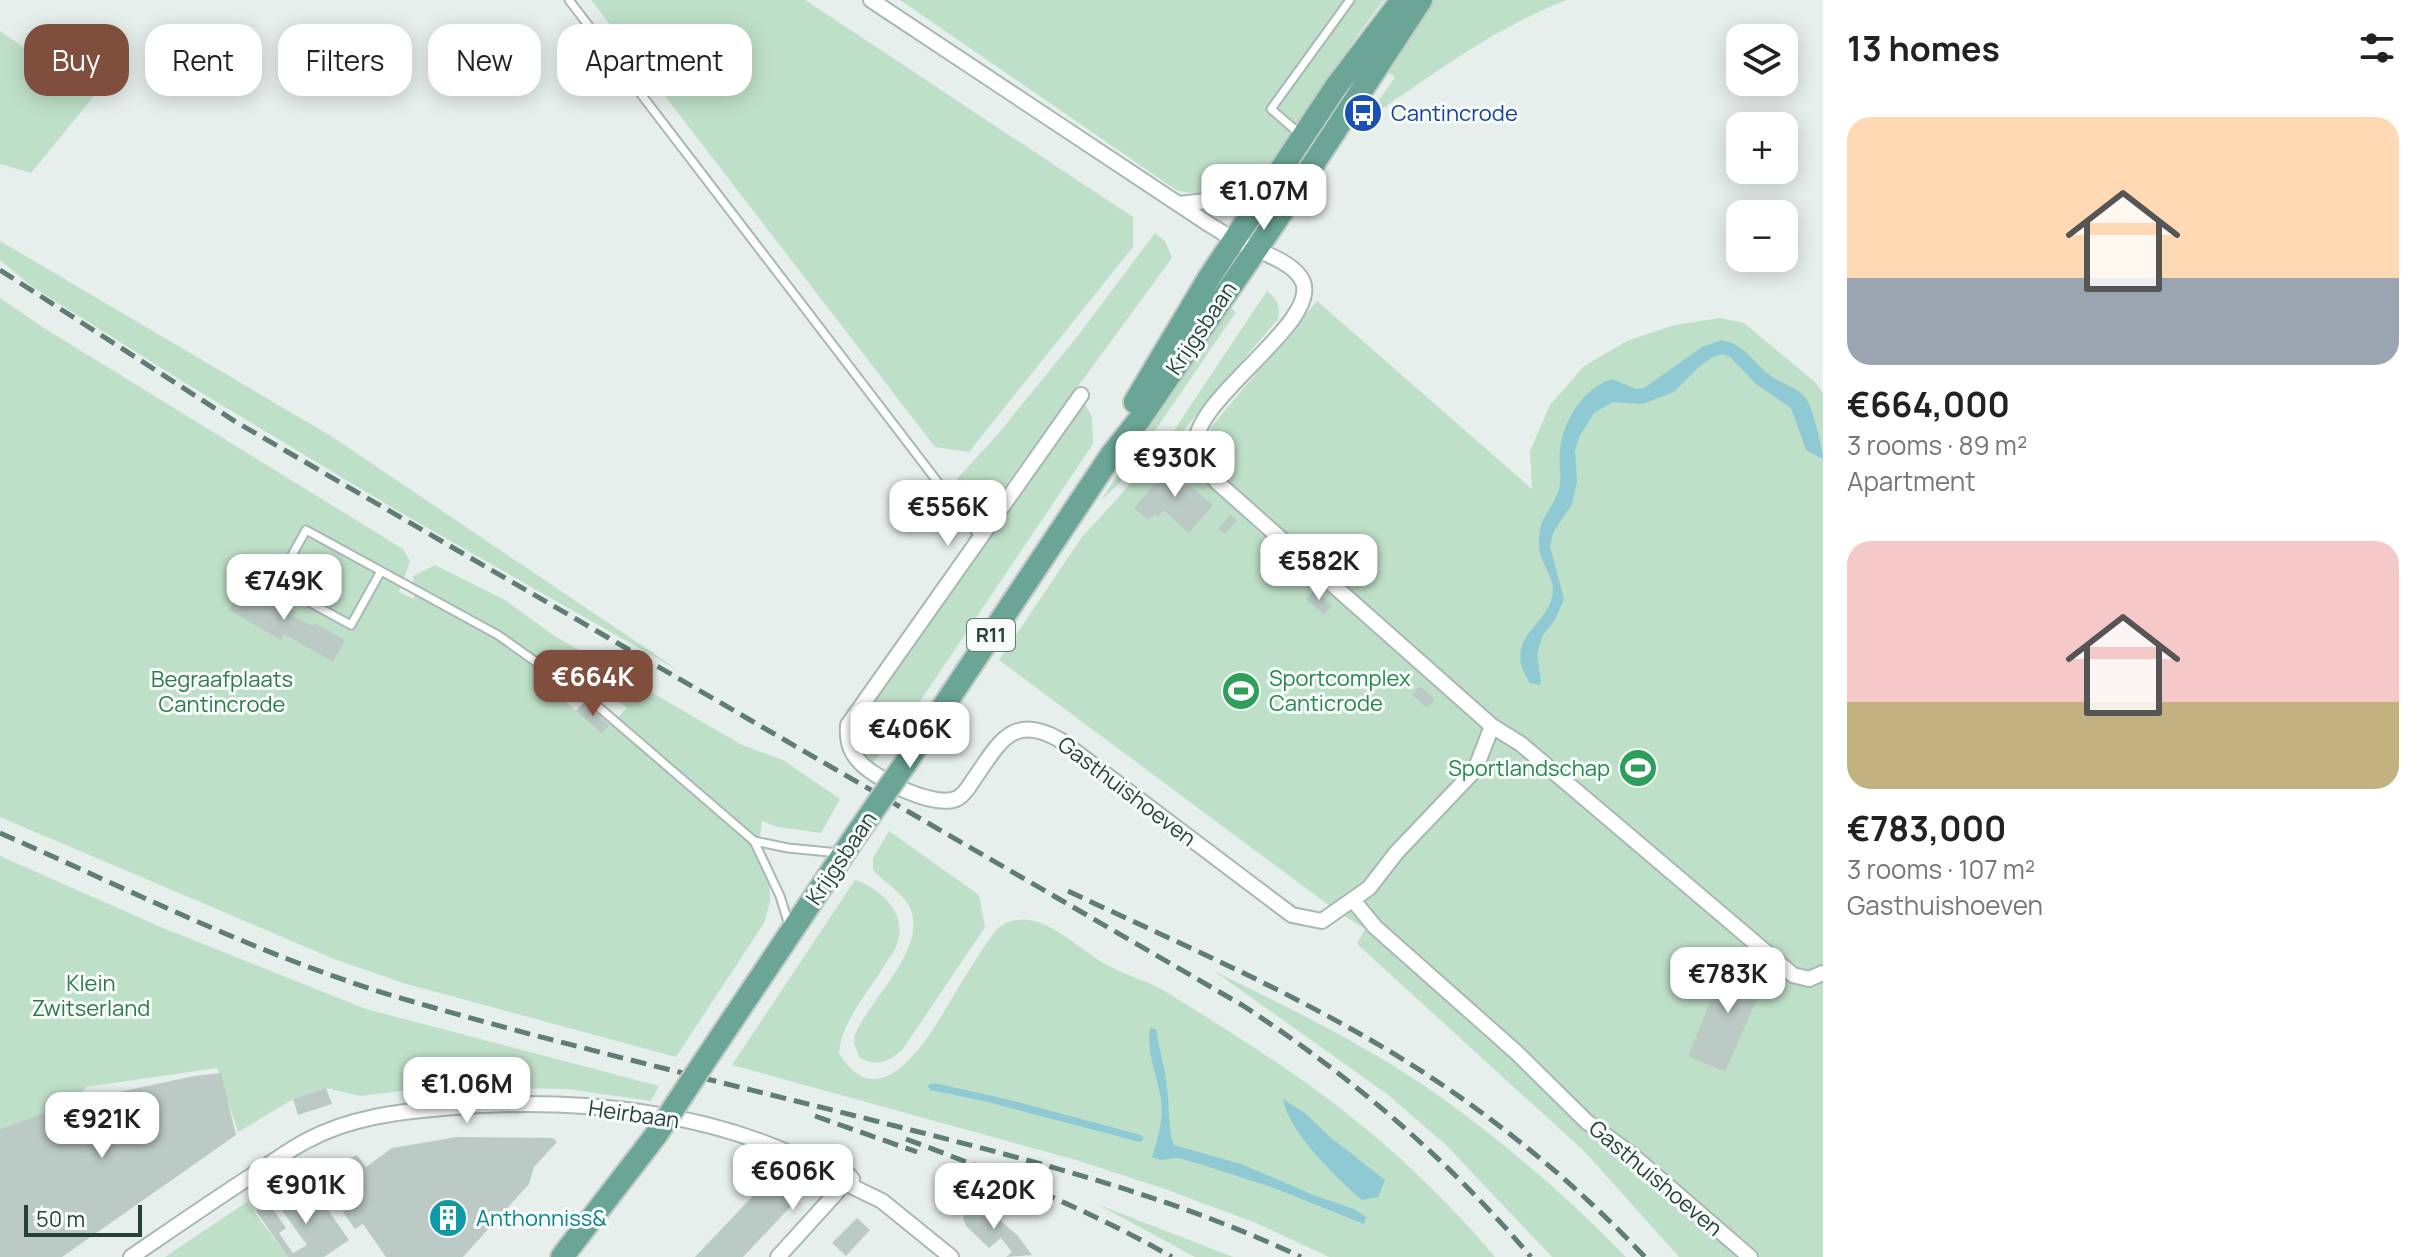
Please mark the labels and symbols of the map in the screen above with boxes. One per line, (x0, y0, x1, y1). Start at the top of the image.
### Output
bus stop icon: Cantincrode (1342, 92, 1384, 134)
place label: Cantincrode (1391, 98, 1518, 128)
pin: €1.07M (1199, 164, 1329, 232)
street label: Krijgsbaan (1159, 275, 1243, 381)
pin: €930K (1119, 431, 1231, 499)
pin: €556K (892, 480, 1004, 548)
pin: €582K (1263, 534, 1375, 602)
pin: €749K (228, 554, 340, 622)
road number: R11 (967, 619, 1015, 651)
pin: €664K (537, 650, 649, 718)
place label: Sportcomplex Canticrode (1269, 663, 1411, 718)
park label: Begraafplaats Cantincrode (151, 664, 293, 719)
sports icon: Sportcomplex Canticrode (1220, 670, 1262, 712)
pin: €406K (854, 702, 966, 770)
street label: Gasthuishoeven (1052, 729, 1202, 853)
sports icon: Sportlandschap (1617, 747, 1659, 789)
place label: Sportlandschap (1448, 753, 1610, 783)
street label: Krijgsbaan (799, 805, 883, 911)
pin: €783K (1672, 947, 1784, 1015)
park label: Klein Zwitserland (32, 968, 150, 1023)
pin: €1.06M (402, 1057, 532, 1125)
pin: €921K (46, 1092, 158, 1160)
street label: Heirbaan (587, 1093, 681, 1135)
street label: Gasthuishoeven (1583, 1113, 1729, 1243)
pin: €606K (737, 1144, 849, 1212)
pin: €901K (250, 1158, 362, 1226)
pin: €420K (938, 1163, 1050, 1231)
building icon: Anthonniss& (427, 1197, 469, 1239)
scale bar (24, 1201, 142, 1237)
place label: Anthonniss& (476, 1203, 607, 1233)

